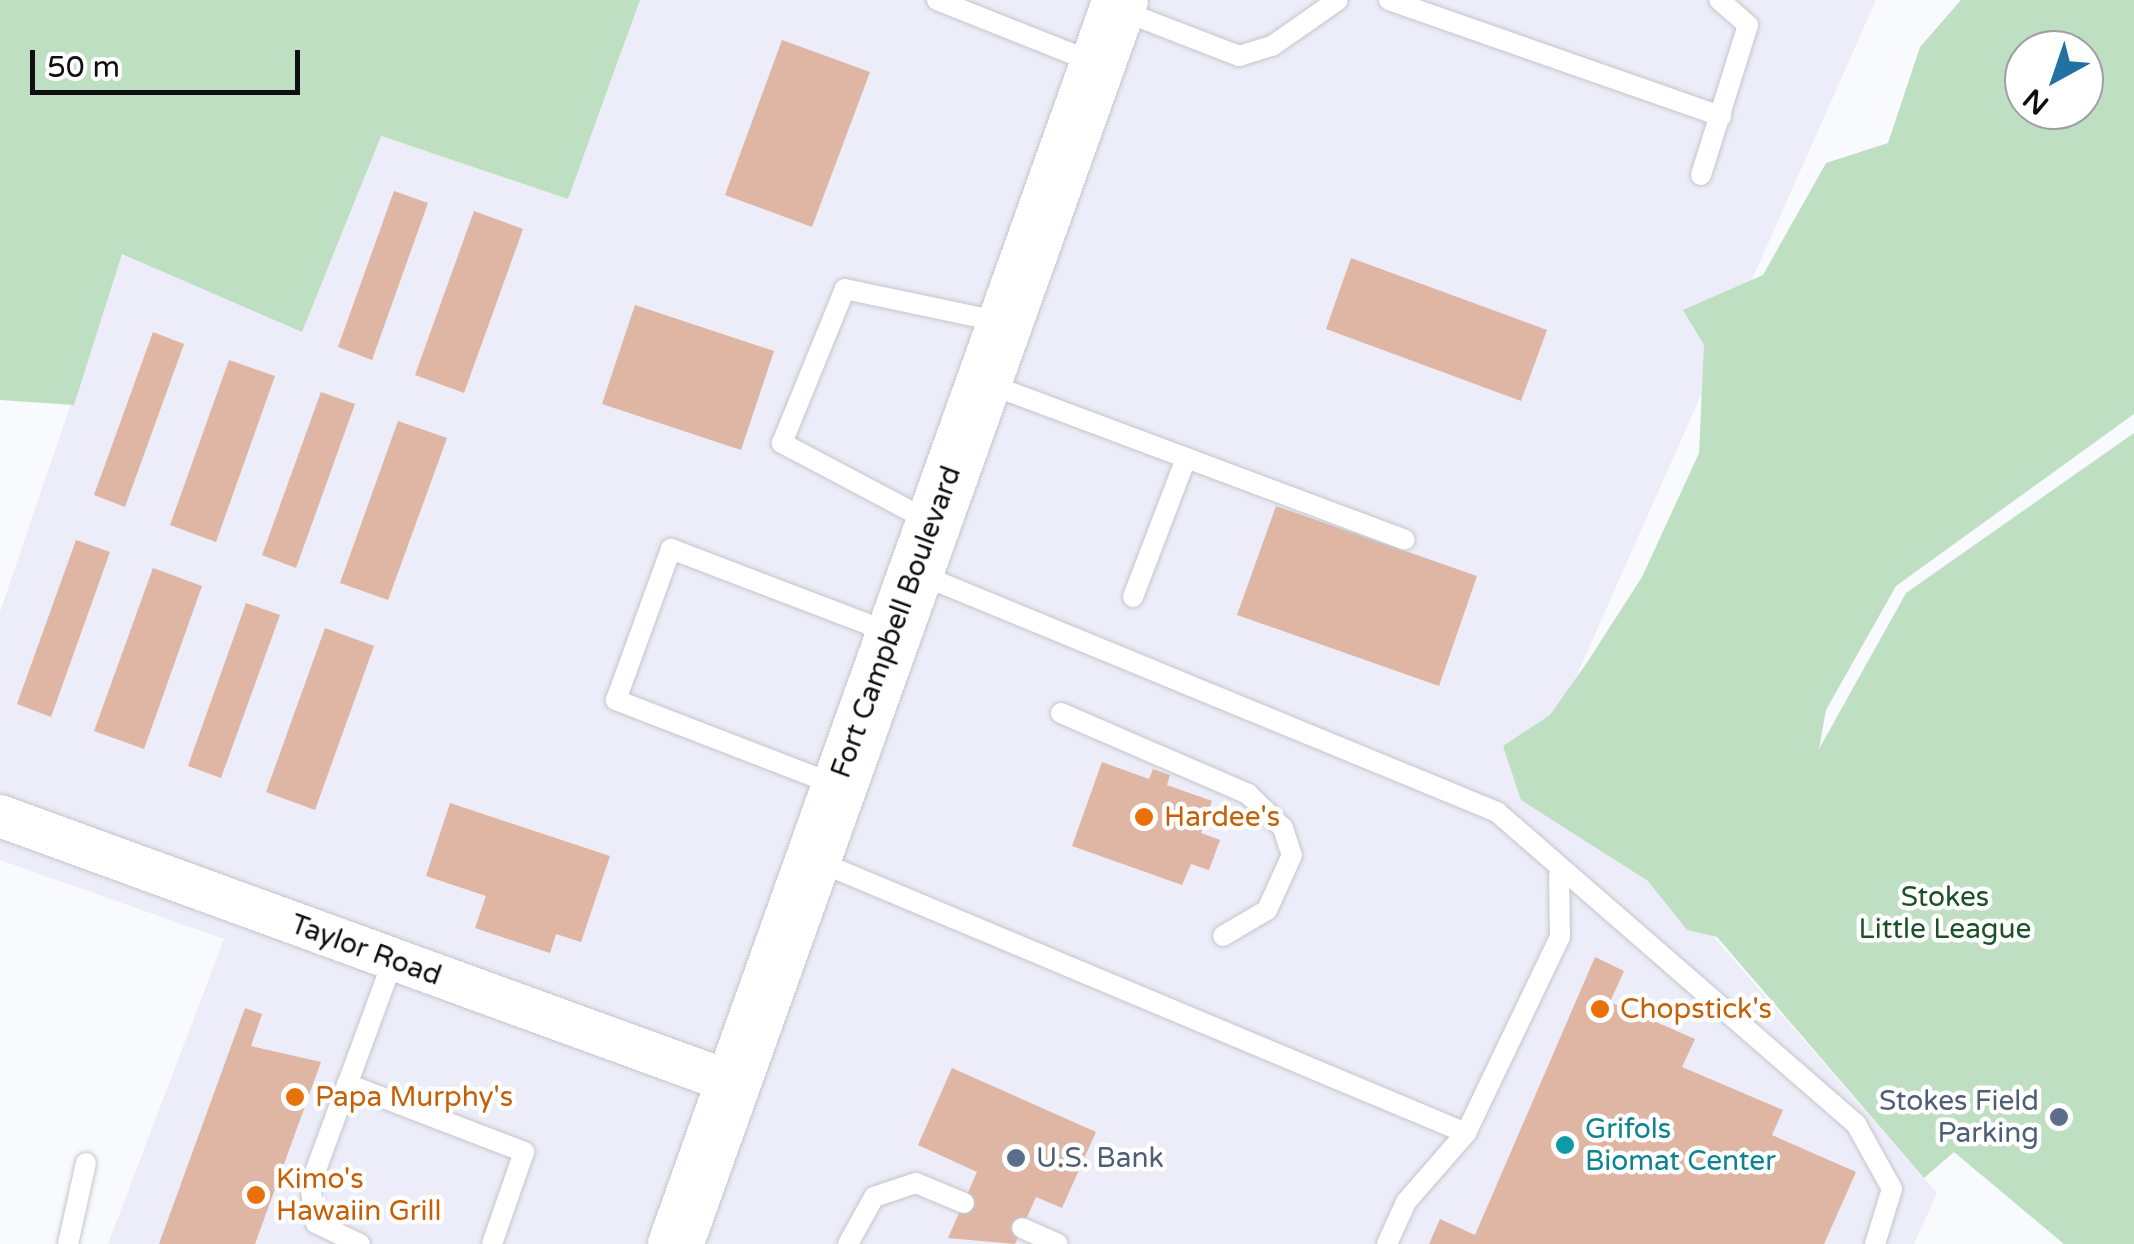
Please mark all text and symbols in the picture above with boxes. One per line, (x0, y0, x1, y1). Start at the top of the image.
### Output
scale bar (35, 30, 305, 92)
north arrow (2004, 30, 2104, 130)
text: 50 m (47, 49, 120, 86)
text: N (2016, 81, 2056, 122)
street label: Fort Campbell Boulevard (824, 462, 968, 782)
place label: Hardee's (1164, 800, 1280, 834)
marker: Hardee's (1133, 806, 1155, 828)
park label: Stokes Little League (1859, 880, 2031, 946)
street label: Taylor Road (286, 907, 446, 993)
place label: Chopstick's (1620, 992, 1772, 1026)
marker: Chopstick's (1589, 998, 1611, 1020)
place label: Papa Murphy's (315, 1080, 513, 1114)
place label: Stokes Field Parking (1879, 1084, 2039, 1150)
marker: Papa Murphy's (284, 1086, 306, 1108)
marker: Stokes Field Parking (2048, 1106, 2070, 1128)
place label: Grifols Biomat Center (1585, 1112, 1776, 1178)
marker: Grifols Biomat Center (1554, 1134, 1576, 1156)
place label: U.S. Bank (1036, 1141, 1164, 1175)
marker: U.S. Bank (1005, 1147, 1027, 1169)
place label: Kimo's Hawaiin Grill (276, 1162, 441, 1228)
marker: Kimo's Hawaiin Grill (245, 1184, 267, 1206)

